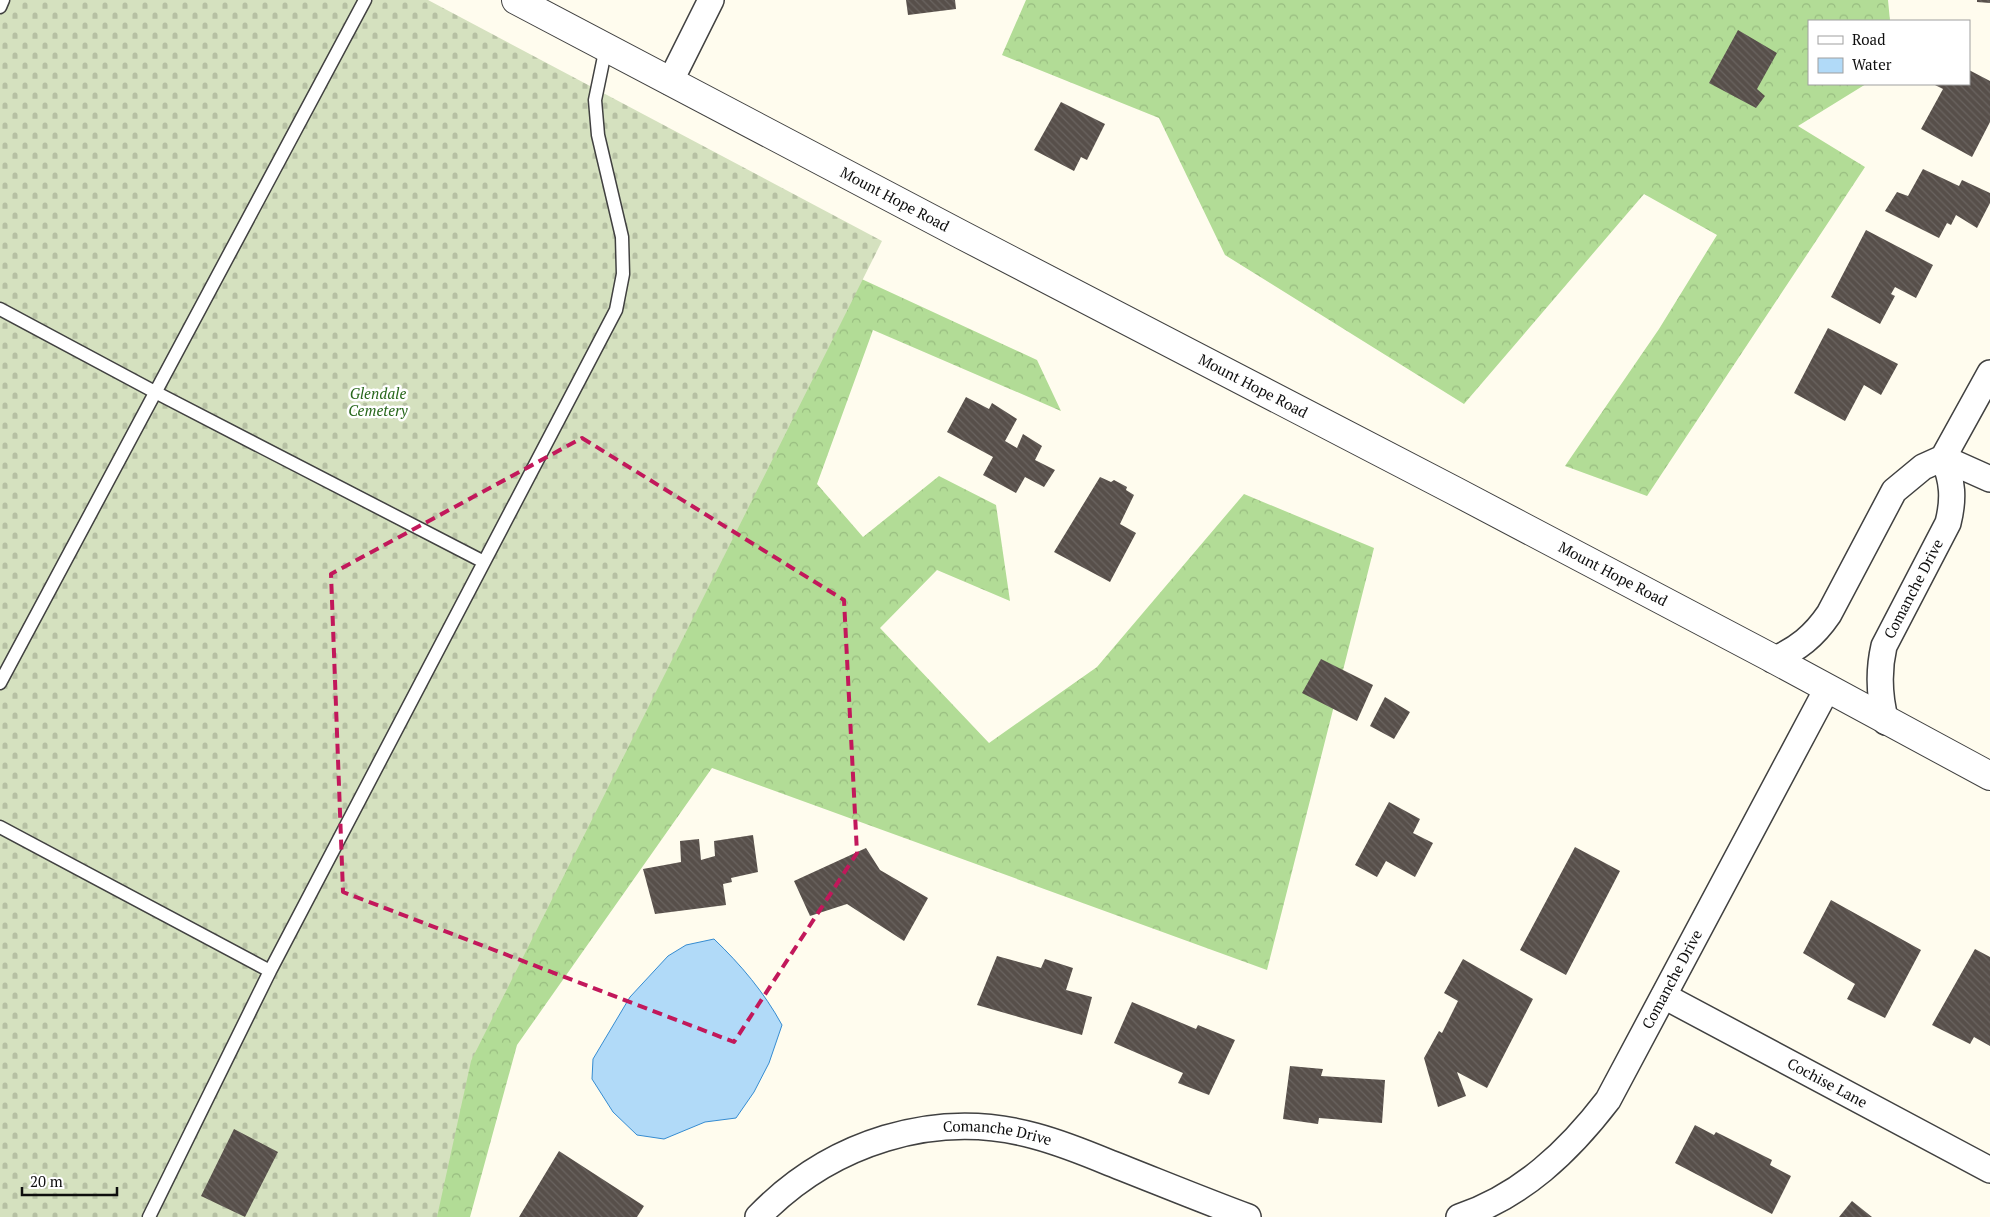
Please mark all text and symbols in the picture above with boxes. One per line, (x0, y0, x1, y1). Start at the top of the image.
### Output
legend (1808, 20, 1970, 85)
text: Road (1852, 29, 1885, 49)
text: Water (1852, 54, 1892, 74)
street label: Mount Hope Road (837, 162, 953, 236)
street label: Mount Hope Road (1195, 349, 1312, 422)
park label: Glendale Cemetery (348, 383, 409, 420)
street label: Comanche Drive (1879, 535, 1947, 642)
street label: Mount Hope Road (1555, 536, 1671, 610)
street label: Comanche Drive (1637, 926, 1706, 1032)
street label: Cochise Lane (1784, 1053, 1871, 1112)
street label: Comanche Drive (942, 1115, 1055, 1149)
scale bar (22, 1164, 118, 1196)
text: 20 m (30, 1171, 63, 1191)

